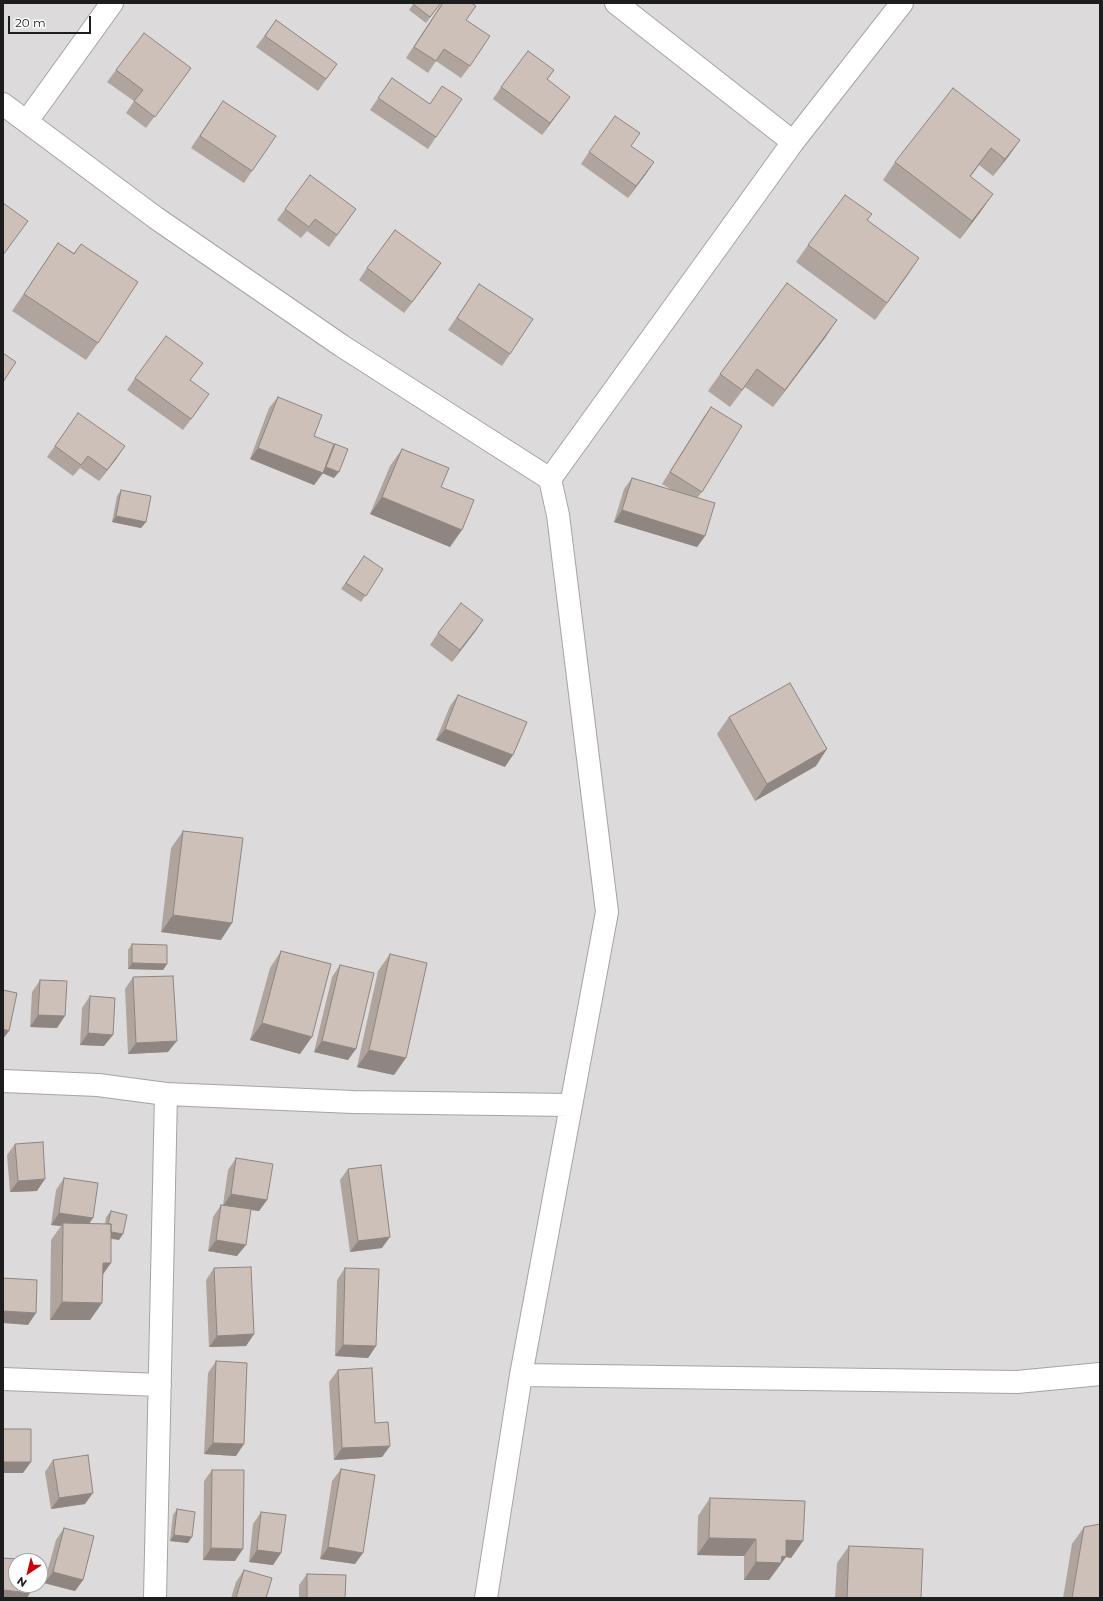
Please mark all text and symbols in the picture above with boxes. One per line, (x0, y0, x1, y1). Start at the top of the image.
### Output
scale bar (10, 8, 93, 34)
text: 20 m (15, 15, 46, 30)
north arrow (8, 1553, 48, 1593)
text: N (14, 1574, 29, 1590)

